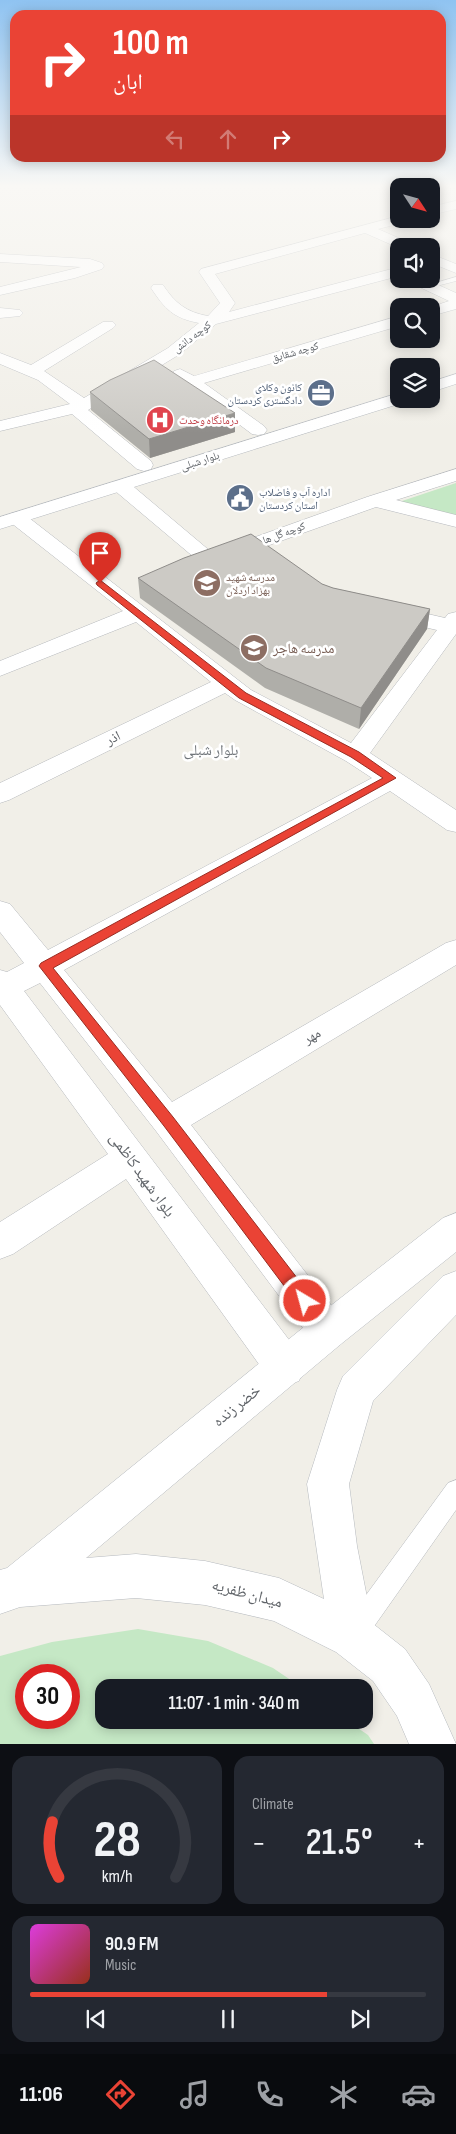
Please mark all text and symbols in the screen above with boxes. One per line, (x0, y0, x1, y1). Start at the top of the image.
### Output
text: 100 m (113, 22, 189, 65)
icon: right (30, 30, 95, 95)
text: ابان (113, 69, 143, 96)
icon: left (161, 125, 189, 153)
icon: ahead (214, 125, 242, 153)
icon: right (267, 125, 295, 153)
north arrow (390, 178, 440, 228)
map controls (390, 178, 440, 408)
button: sound (390, 238, 440, 288)
button: search (390, 298, 440, 348)
street label: کوچه دانش (170, 318, 214, 356)
street label: کوچه شقایق (270, 339, 321, 365)
button: layers (390, 358, 440, 408)
office icon: کانون وکلای دادگستری کردستان (306, 378, 336, 408)
place label: کانون وکلای دادگستری کردستان (227, 381, 302, 407)
hospital icon: درمانگاه وحدت (145, 405, 175, 435)
place label: درمانگاه وحدت (179, 414, 239, 427)
street label: بلوار شبلی (179, 449, 221, 473)
public building icon: اداره آب و فاضلاب استان کردستان (225, 483, 255, 513)
place label: اداره آب و فاضلاب استان کردستان (259, 486, 330, 512)
street label: کوچه گل ها (261, 519, 308, 547)
pin (79, 532, 121, 583)
icon: arrive (86, 539, 114, 567)
school or university icon: مدرسه شهید بهزاد اردلان (192, 568, 222, 598)
place label: مدرسه شهید بهزاد اردلان (226, 571, 275, 597)
school or university icon: مدرسه هاجر (239, 633, 269, 663)
place label: مدرسه هاجر (272, 640, 334, 657)
street label: اذر (102, 727, 123, 749)
district label: بلوار شبلی (184, 741, 238, 760)
street label: مهر (299, 1024, 324, 1048)
street label: بلوار شهید کاظمی (105, 1129, 179, 1221)
position arrow (278, 1274, 330, 1326)
street label: خضر زنده (209, 1381, 265, 1431)
street label: میدان ظفریه (210, 1575, 284, 1613)
speed limit sign: 30 (15, 1664, 80, 1729)
text: 11:07 · 1 min · 340 m (169, 1692, 299, 1715)
text: Climate (252, 1795, 294, 1814)
text: 28 (93, 1809, 141, 1872)
text: 21.5° (305, 1820, 373, 1865)
text: − (252, 1827, 266, 1860)
text: + (412, 1827, 426, 1860)
text: km/h (102, 1866, 132, 1887)
text: 90.9 FM (105, 1933, 159, 1956)
text: Music (105, 1956, 136, 1975)
icon: previous (82, 2005, 110, 2033)
icon: pause (214, 2005, 242, 2033)
icon: next (346, 2005, 374, 2033)
icon: directions (103, 2077, 138, 2112)
icon: music (177, 2077, 212, 2112)
icon: phone (252, 2077, 287, 2112)
icon: climate (326, 2077, 361, 2112)
icon: car (401, 2077, 436, 2112)
text: 11:06 (20, 2081, 63, 2108)

